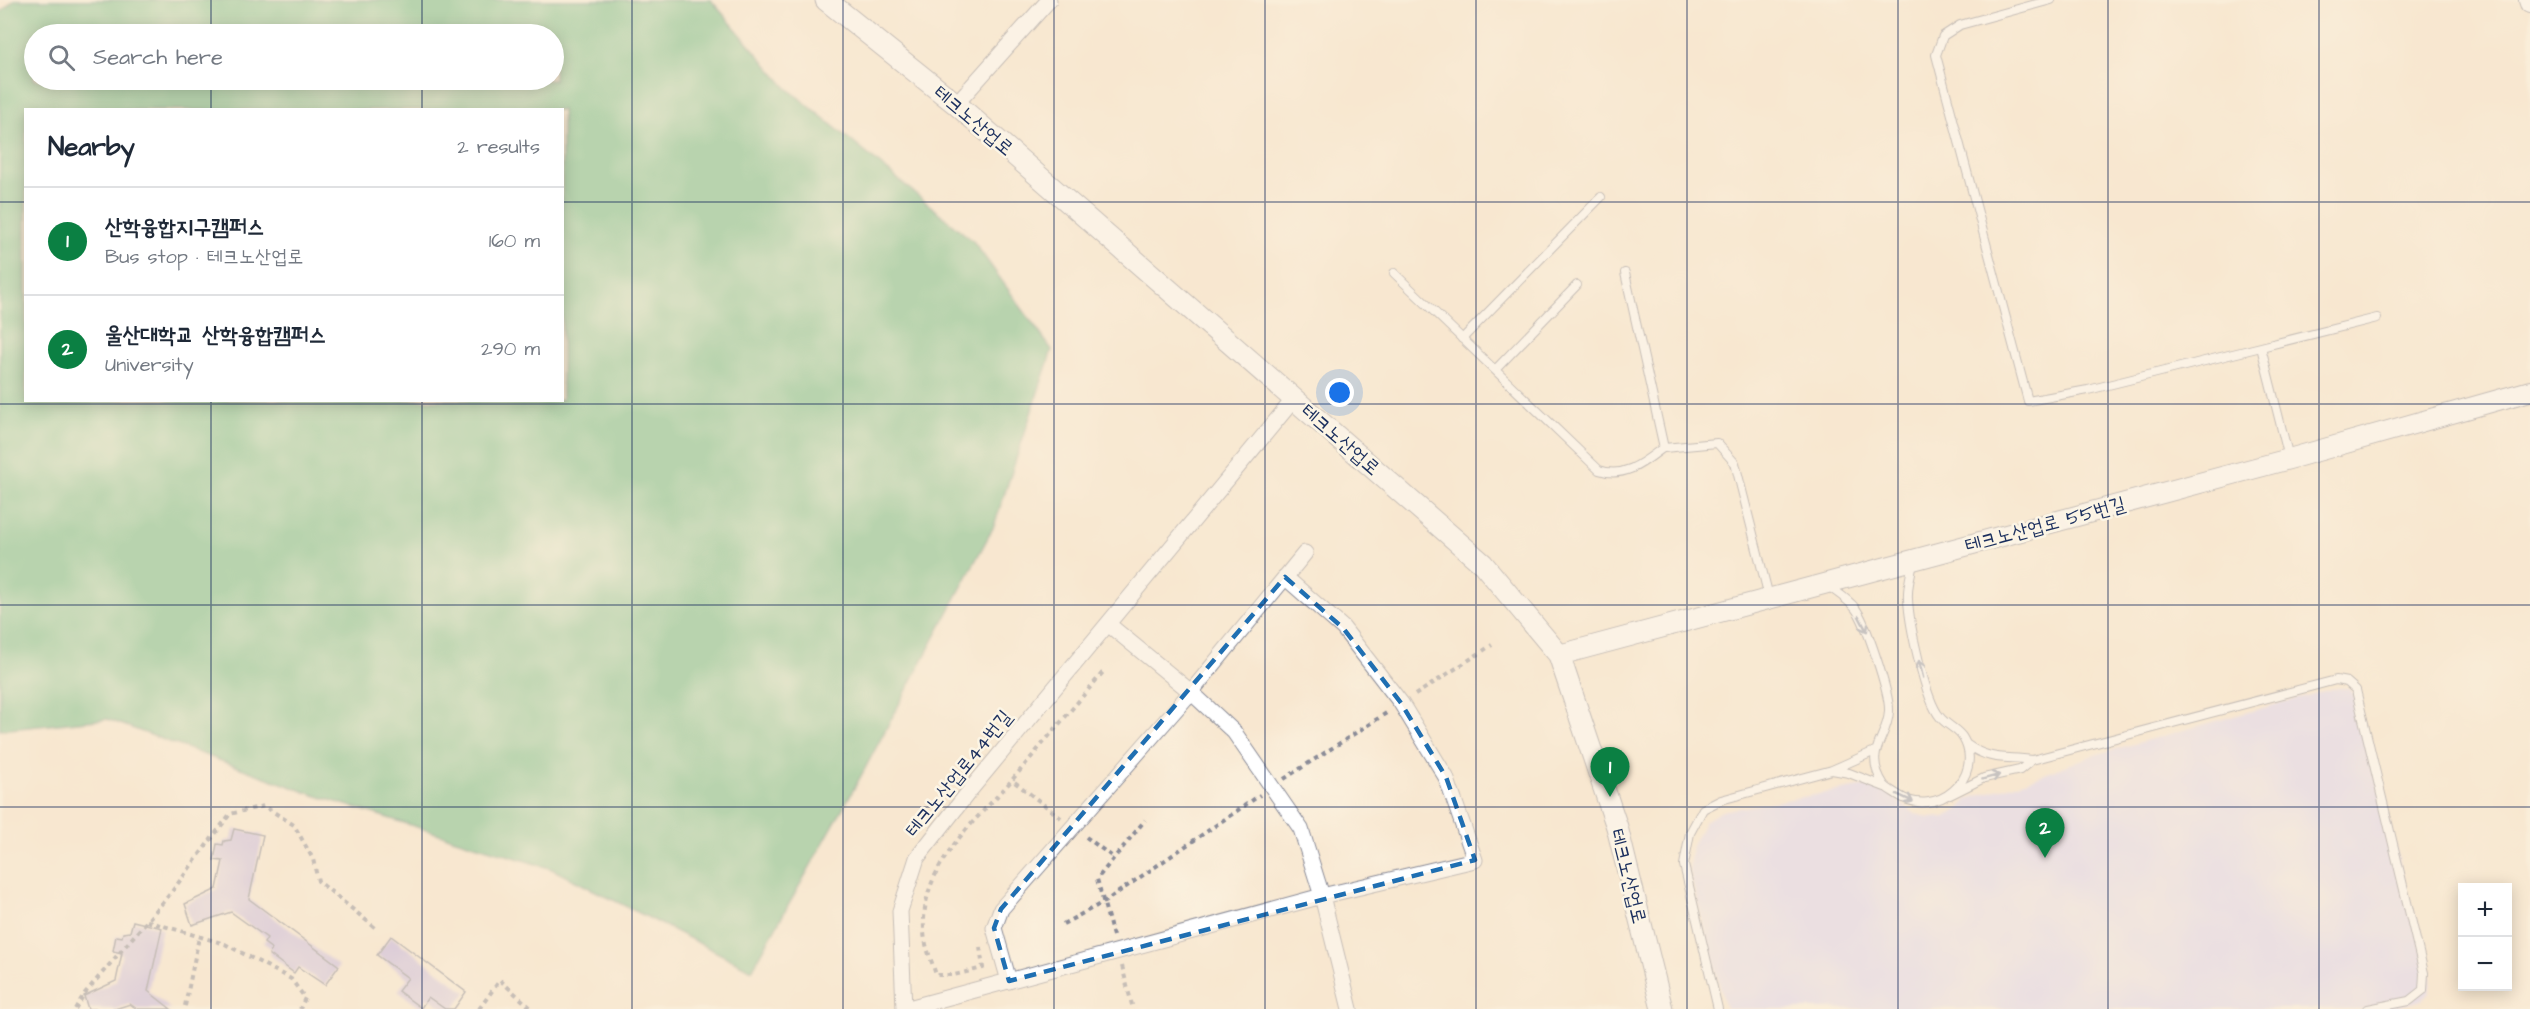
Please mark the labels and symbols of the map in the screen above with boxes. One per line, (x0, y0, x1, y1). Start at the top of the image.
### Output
street label: 테크노산업로 (927, 79, 1019, 163)
your location (1325, 378, 1354, 407)
street label: 테크노산업로 (1295, 398, 1386, 482)
street label: 테크노산업로 55번길 (1962, 490, 2129, 560)
one-way arrow (1858, 614, 1869, 632)
one-way arrow (1915, 660, 1927, 679)
street label: 테크노산업로44번길 (899, 704, 1019, 843)
pin: 1 (1590, 748, 1630, 797)
one-way arrow (1982, 771, 2001, 782)
one-way arrow (1896, 793, 1914, 804)
pin: 2 (2026, 808, 2064, 858)
street label: 테크노산업로 (1603, 826, 1653, 926)

